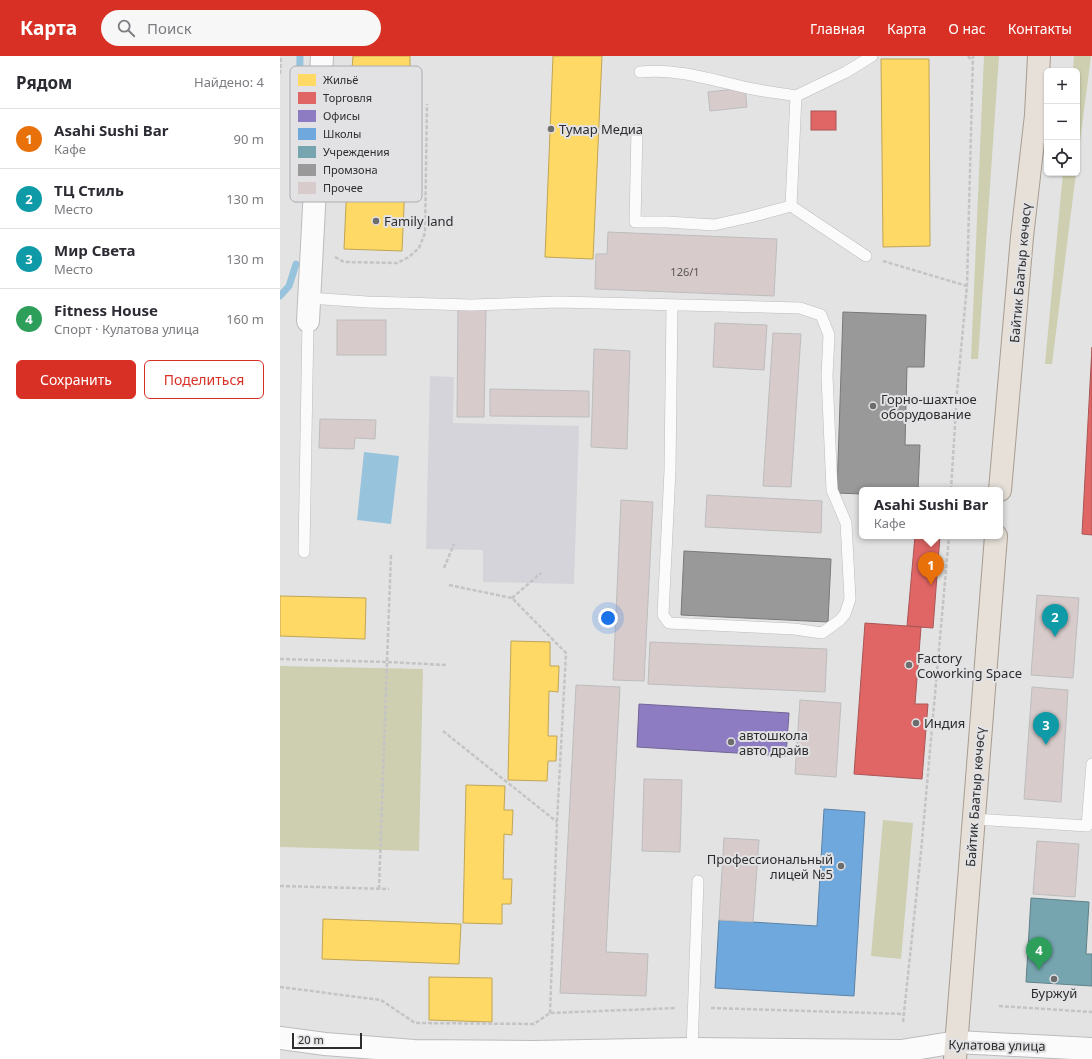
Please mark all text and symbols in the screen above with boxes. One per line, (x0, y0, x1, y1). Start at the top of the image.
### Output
search box (101, 10, 381, 46)
text: Карта (20, 15, 77, 41)
icon: search (115, 17, 137, 39)
text: Поиск (147, 18, 192, 38)
text: Главная (810, 19, 865, 38)
text: Карта (887, 19, 926, 38)
text: О нас (948, 19, 986, 38)
text: Контакты (1008, 19, 1072, 38)
legend (290, 66, 422, 202)
map controls (1044, 68, 1080, 176)
button: + (1044, 68, 1080, 104)
text: Рядом (16, 71, 72, 94)
text: Жильё (323, 72, 358, 87)
text: Найдено: 4 (194, 73, 264, 91)
text: Торговля (323, 90, 372, 105)
button: − (1044, 104, 1080, 140)
text: Офисы (323, 108, 360, 123)
text: Asahi Sushi Bar (54, 120, 168, 140)
place label: Тумар Медиа (559, 120, 643, 138)
marker: Тумар Медиа (546, 124, 556, 134)
text: Школы (323, 126, 361, 141)
text: 1 (25, 130, 33, 148)
text: 90 m (234, 130, 264, 148)
text: Кафе (54, 140, 86, 158)
button: locate (1044, 140, 1080, 176)
text: Учреждения (323, 144, 390, 159)
text: Промзона (323, 162, 378, 177)
text: ТЦ Стиль (54, 180, 124, 200)
text: Прочее (323, 180, 363, 195)
text: 2 (25, 190, 33, 208)
text: 130 m (226, 190, 264, 208)
text: Место (54, 200, 93, 218)
street label: Байтик Баатыр көчөсү (1005, 202, 1035, 344)
place label: Family land (384, 212, 454, 230)
marker: Family land (371, 216, 381, 226)
text: Мир Света (54, 240, 135, 260)
text: 3 (25, 250, 33, 268)
text: 130 m (226, 250, 264, 268)
text: Место (54, 260, 93, 278)
house number: 126/1 (670, 264, 700, 279)
text: Fitness House (54, 300, 158, 320)
text: 4 (25, 310, 33, 328)
text: 160 m (226, 310, 264, 328)
text: Спорт · Кулатова улица (54, 320, 199, 338)
button: Сохранить (16, 360, 136, 399)
button: Поделиться (144, 360, 264, 399)
place label: Горно-шахтное оборудование (881, 390, 977, 423)
marker: Горно-шахтное оборудование (868, 401, 878, 411)
popup (859, 487, 1003, 539)
text: Asahi Sushi Bar (874, 494, 988, 514)
text: Кафе (874, 514, 906, 532)
pin: 1 (918, 552, 944, 585)
pin: 2 (1042, 604, 1068, 637)
your location (598, 608, 618, 628)
place label: Factory Coworking Space (917, 649, 1022, 682)
marker: Factory Coworking Space (904, 660, 914, 670)
pin: 3 (1033, 712, 1059, 745)
place label: Индия (924, 714, 965, 732)
marker: Индия (911, 718, 921, 728)
place label: автошкола авто драйв (739, 726, 809, 759)
street label: Байтик Баатыр көчөсү (961, 726, 989, 868)
marker: автошкола авто драйв (726, 737, 736, 747)
place label: Профессиональный лицей №5 (707, 850, 833, 883)
marker: Профессиональный лицей №5 (836, 861, 846, 871)
pin: 4 (1026, 937, 1052, 970)
marker: Буржуй (1049, 974, 1059, 984)
place label: Буржуй (1031, 984, 1077, 1002)
scale bar (292, 1031, 362, 1050)
text: 20 m (298, 1032, 324, 1047)
street label: Кулатова улица (948, 1035, 1046, 1055)

